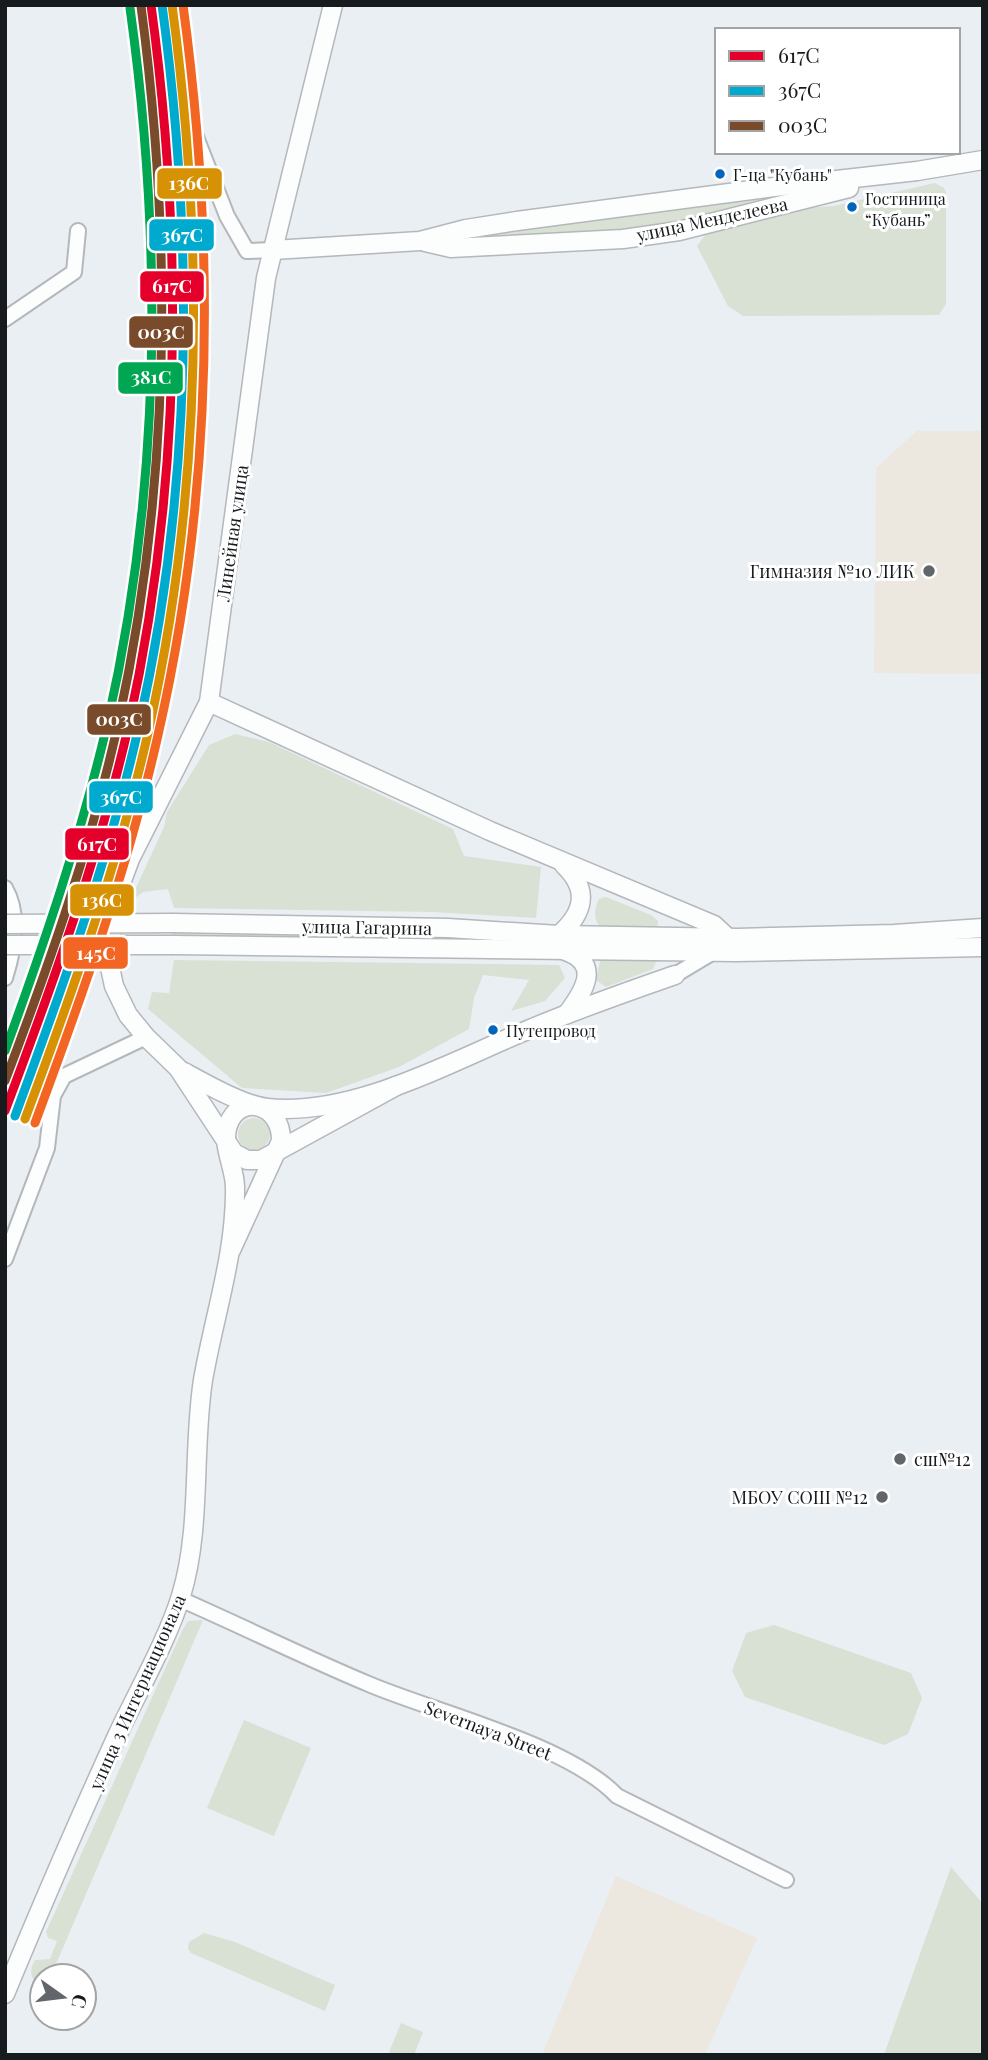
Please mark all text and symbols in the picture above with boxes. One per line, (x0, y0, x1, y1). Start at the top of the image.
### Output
legend (715, 28, 960, 154)
text: 617C (778, 40, 820, 68)
text: 367С (778, 75, 821, 103)
text: 003С (778, 110, 827, 138)
place label: Г-ца "Кубань" (733, 164, 832, 185)
line badge: 136С (156, 167, 223, 200)
marker: Г-ца "Кубань" (713, 167, 727, 181)
text: 136С (169, 169, 209, 195)
place label: Гостиница “Кубань” (865, 188, 946, 230)
street label: улица Менделеева (633, 191, 790, 247)
marker: Гостиница “Кубань” (845, 200, 859, 214)
line badge: 367С (148, 218, 215, 252)
text: 367С (161, 221, 203, 247)
line badge: 617C (139, 270, 205, 303)
text: 617C (152, 272, 192, 298)
line badge: 003С (128, 315, 194, 349)
text: 003С (137, 318, 185, 344)
line badge: 381С (117, 361, 184, 395)
text: 381С (131, 363, 171, 389)
street label: Линейная улица (210, 463, 253, 604)
place label: Гимназия №10 ЛИК (750, 559, 915, 583)
marker: Гимназия №10 ЛИК (921, 563, 937, 579)
line badge: 003С (86, 703, 152, 736)
text: 003С (95, 705, 143, 731)
line badge: 367С (88, 780, 154, 814)
text: 367С (100, 783, 142, 809)
line badge: 617C (64, 827, 130, 861)
text: 617C (77, 830, 117, 856)
line badge: 136С (69, 883, 135, 917)
text: 136С (82, 886, 122, 912)
street label: улица Гагарина (301, 914, 432, 940)
line badge: 145С (62, 936, 129, 970)
text: 145С (76, 939, 116, 965)
place label: Путепровод (506, 1020, 596, 1041)
marker: Путепровод (486, 1023, 500, 1037)
place label: сш№12 (914, 1447, 971, 1471)
marker: сш№12 (892, 1451, 908, 1467)
place label: МБОУ СОШ №12 (732, 1485, 868, 1509)
marker: МБОУ СОШ №12 (874, 1489, 890, 1505)
street label: улица 3 Интернационала (83, 1591, 191, 1794)
street label: Severnaya Street (421, 1695, 556, 1766)
north arrow (28, 1962, 98, 2032)
text: С (66, 1992, 95, 2011)

